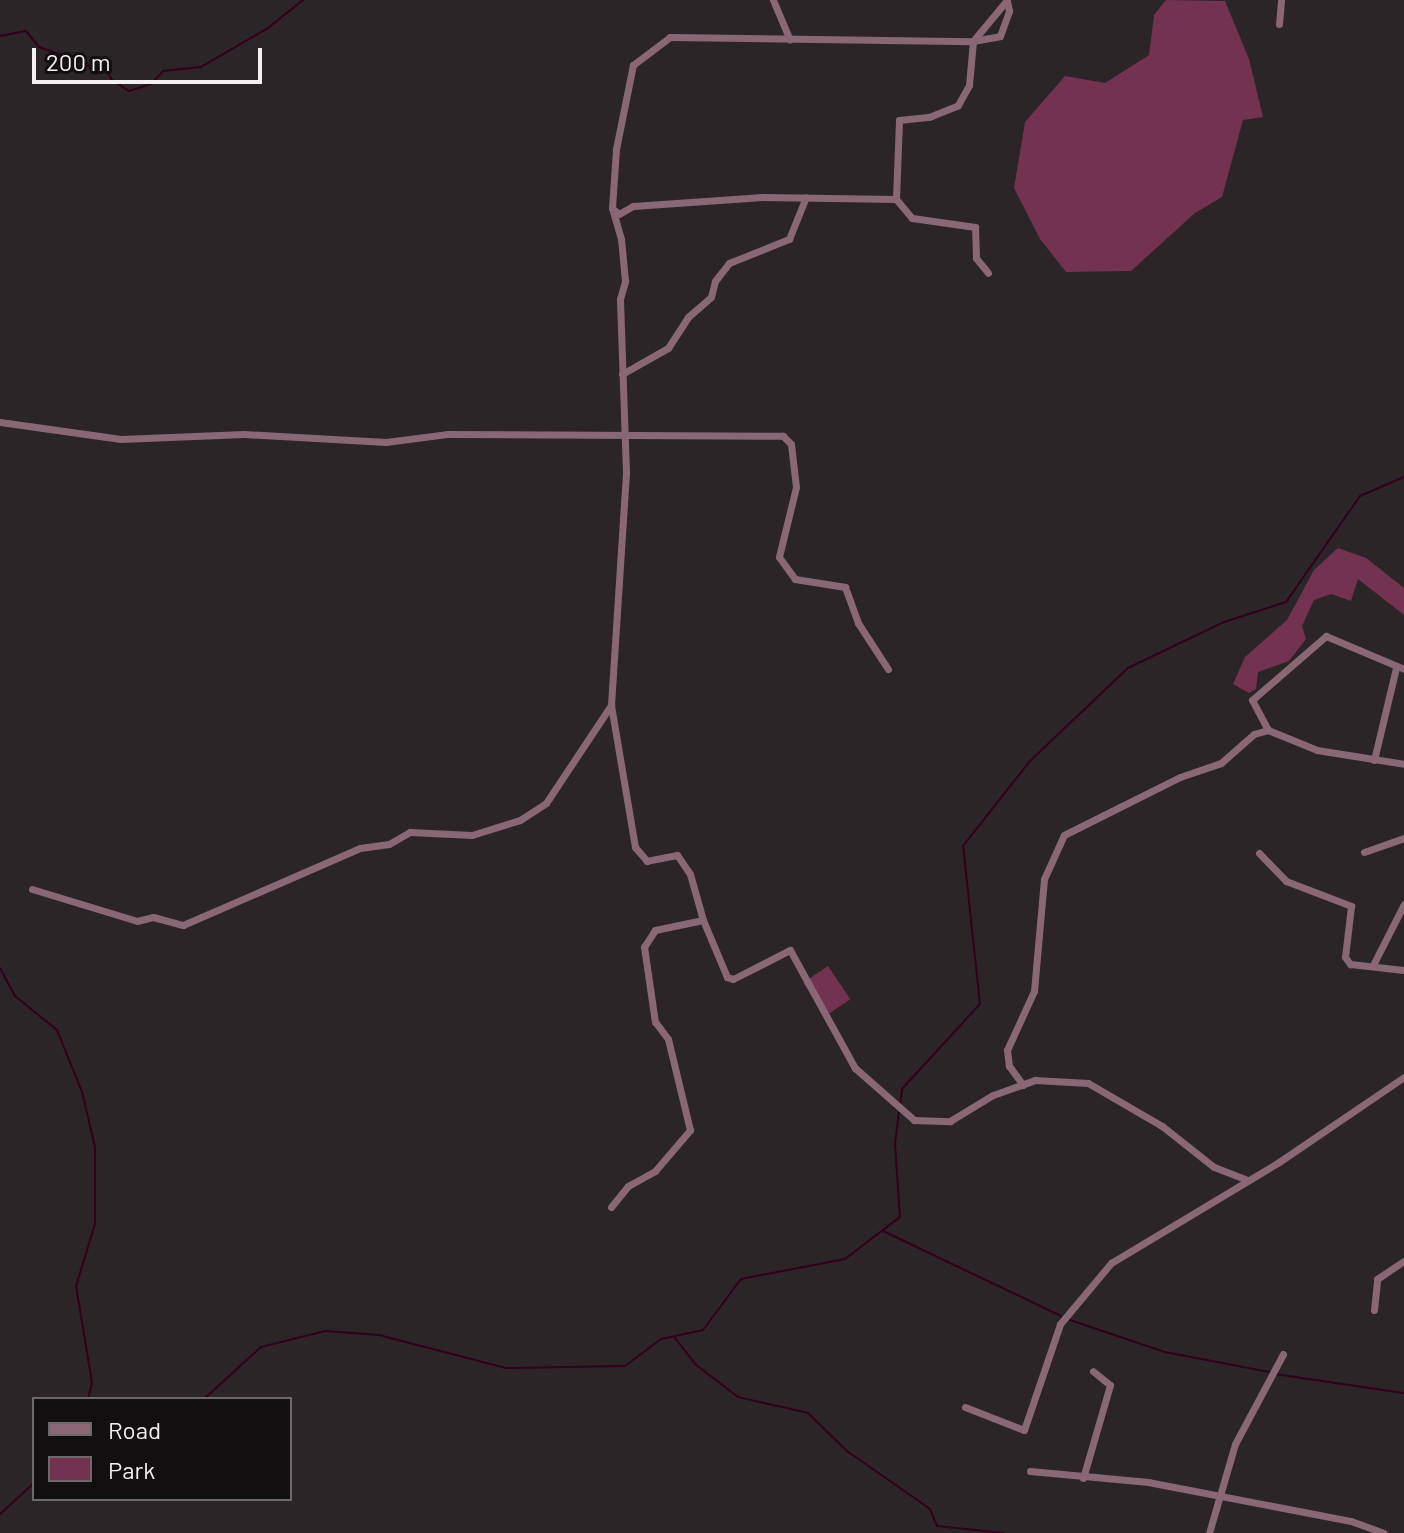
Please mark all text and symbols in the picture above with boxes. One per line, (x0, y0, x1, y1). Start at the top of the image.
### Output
scale bar (36, 32, 266, 82)
text: 200 m (46, 47, 111, 76)
legend (32, 1397, 292, 1501)
text: Road (108, 1415, 161, 1444)
text: Park (108, 1455, 155, 1484)

